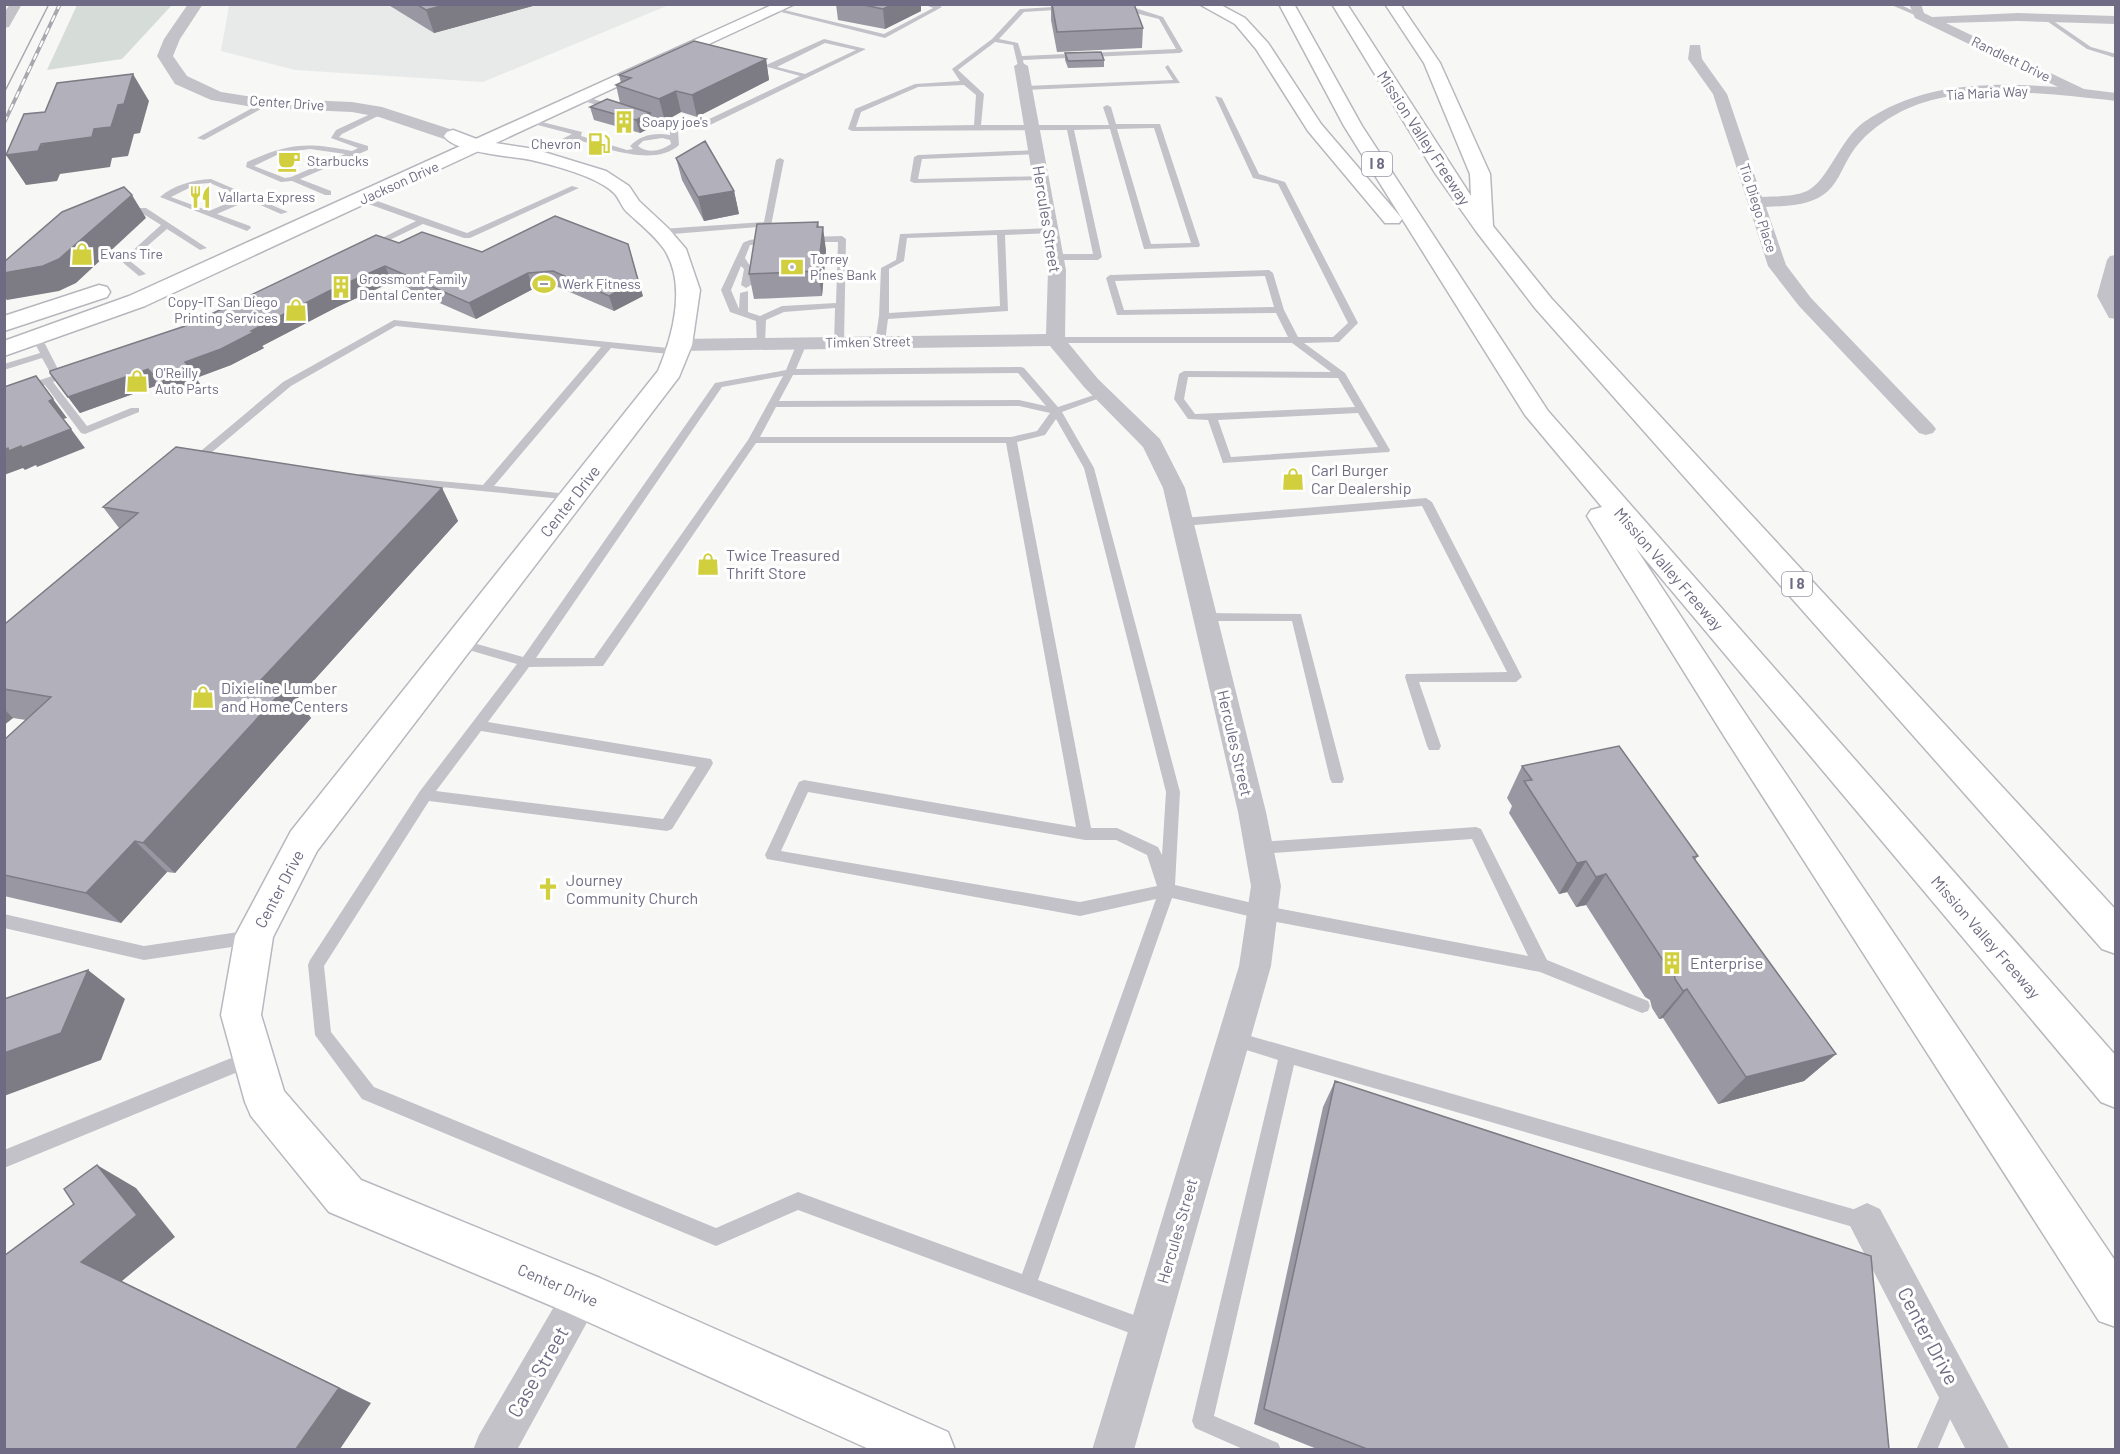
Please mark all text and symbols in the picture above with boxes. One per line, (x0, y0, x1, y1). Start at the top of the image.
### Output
street label: Randlett Drive (1969, 32, 2053, 85)
street label: Mission Valley Freeway (1374, 67, 1475, 209)
street label: Tia Maria Way (1945, 82, 2029, 103)
street label: Center Drive (249, 91, 325, 114)
building icon: Soapy joe's (611, 109, 637, 135)
place label: Soapy joe's (642, 113, 709, 130)
fuel station icon: Chevron (586, 131, 612, 157)
place label: Chevron (531, 135, 581, 152)
cafe icon: Starbucks (276, 148, 302, 174)
place label: Starbucks (307, 152, 369, 169)
road number: I 8 (1362, 152, 1392, 176)
street label: Jackson Drive (356, 157, 441, 208)
street label: Tio Diego Place (1736, 161, 1781, 255)
street label: Hercules Street (1030, 164, 1065, 274)
restaurant icon: Vallarta Express (187, 184, 213, 210)
place label: Vallarta Express (218, 188, 315, 205)
shop icon: Evans Tire (69, 241, 95, 267)
place label: Evans Tire (100, 245, 163, 262)
place label: Torrey Pines Bank (810, 250, 877, 283)
bank icon: Torrey Pines Bank (779, 254, 805, 280)
place label: Grossmont Family Dental Center (359, 270, 468, 303)
sports icon: Werk Fitness (531, 271, 557, 297)
building icon: Grossmont Family Dental Center (328, 274, 354, 300)
place label: Werk Fitness (562, 275, 641, 292)
place label: Copy-IT San Diego Printing Services (168, 293, 278, 326)
shop icon: Copy-IT San Diego Printing Services (283, 297, 309, 323)
street label: Timken Street (825, 332, 911, 351)
place label: O'Reilly Auto Parts (155, 364, 219, 397)
shop icon: O'Reilly Auto Parts (124, 368, 150, 394)
place label: Carl Burger Car Dealership (1311, 460, 1412, 497)
street label: Center Drive (536, 461, 603, 540)
shop icon: Carl Burger Car Dealership (1280, 466, 1306, 492)
street label: Mission Valley Freeway (1611, 503, 1728, 634)
place label: Twice Treasured Thrift Store (726, 545, 840, 582)
shop icon: Twice Treasured Thrift Store (695, 551, 721, 577)
road number: I 8 (1782, 572, 1812, 596)
place label: Dixieline Lumber and Home Centers (221, 678, 348, 715)
shop icon: Dixieline Lumber and Home Centers (190, 684, 216, 710)
street label: Hercules Street (1214, 688, 1257, 798)
street label: Center Drive (250, 846, 307, 931)
place label: Journey Community Church (566, 870, 698, 907)
street label: Mission Valley Freeway (1928, 871, 2045, 1002)
church icon: Journey Community Church (535, 876, 561, 902)
building icon: Enterprise (1659, 950, 1685, 976)
place label: Enterprise (1690, 953, 1763, 972)
street label: Hercules Street (1152, 1176, 1201, 1286)
street label: Center Drive (515, 1259, 601, 1310)
street label: Center Drive (1893, 1283, 1965, 1388)
street label: Case Street (501, 1322, 573, 1421)

